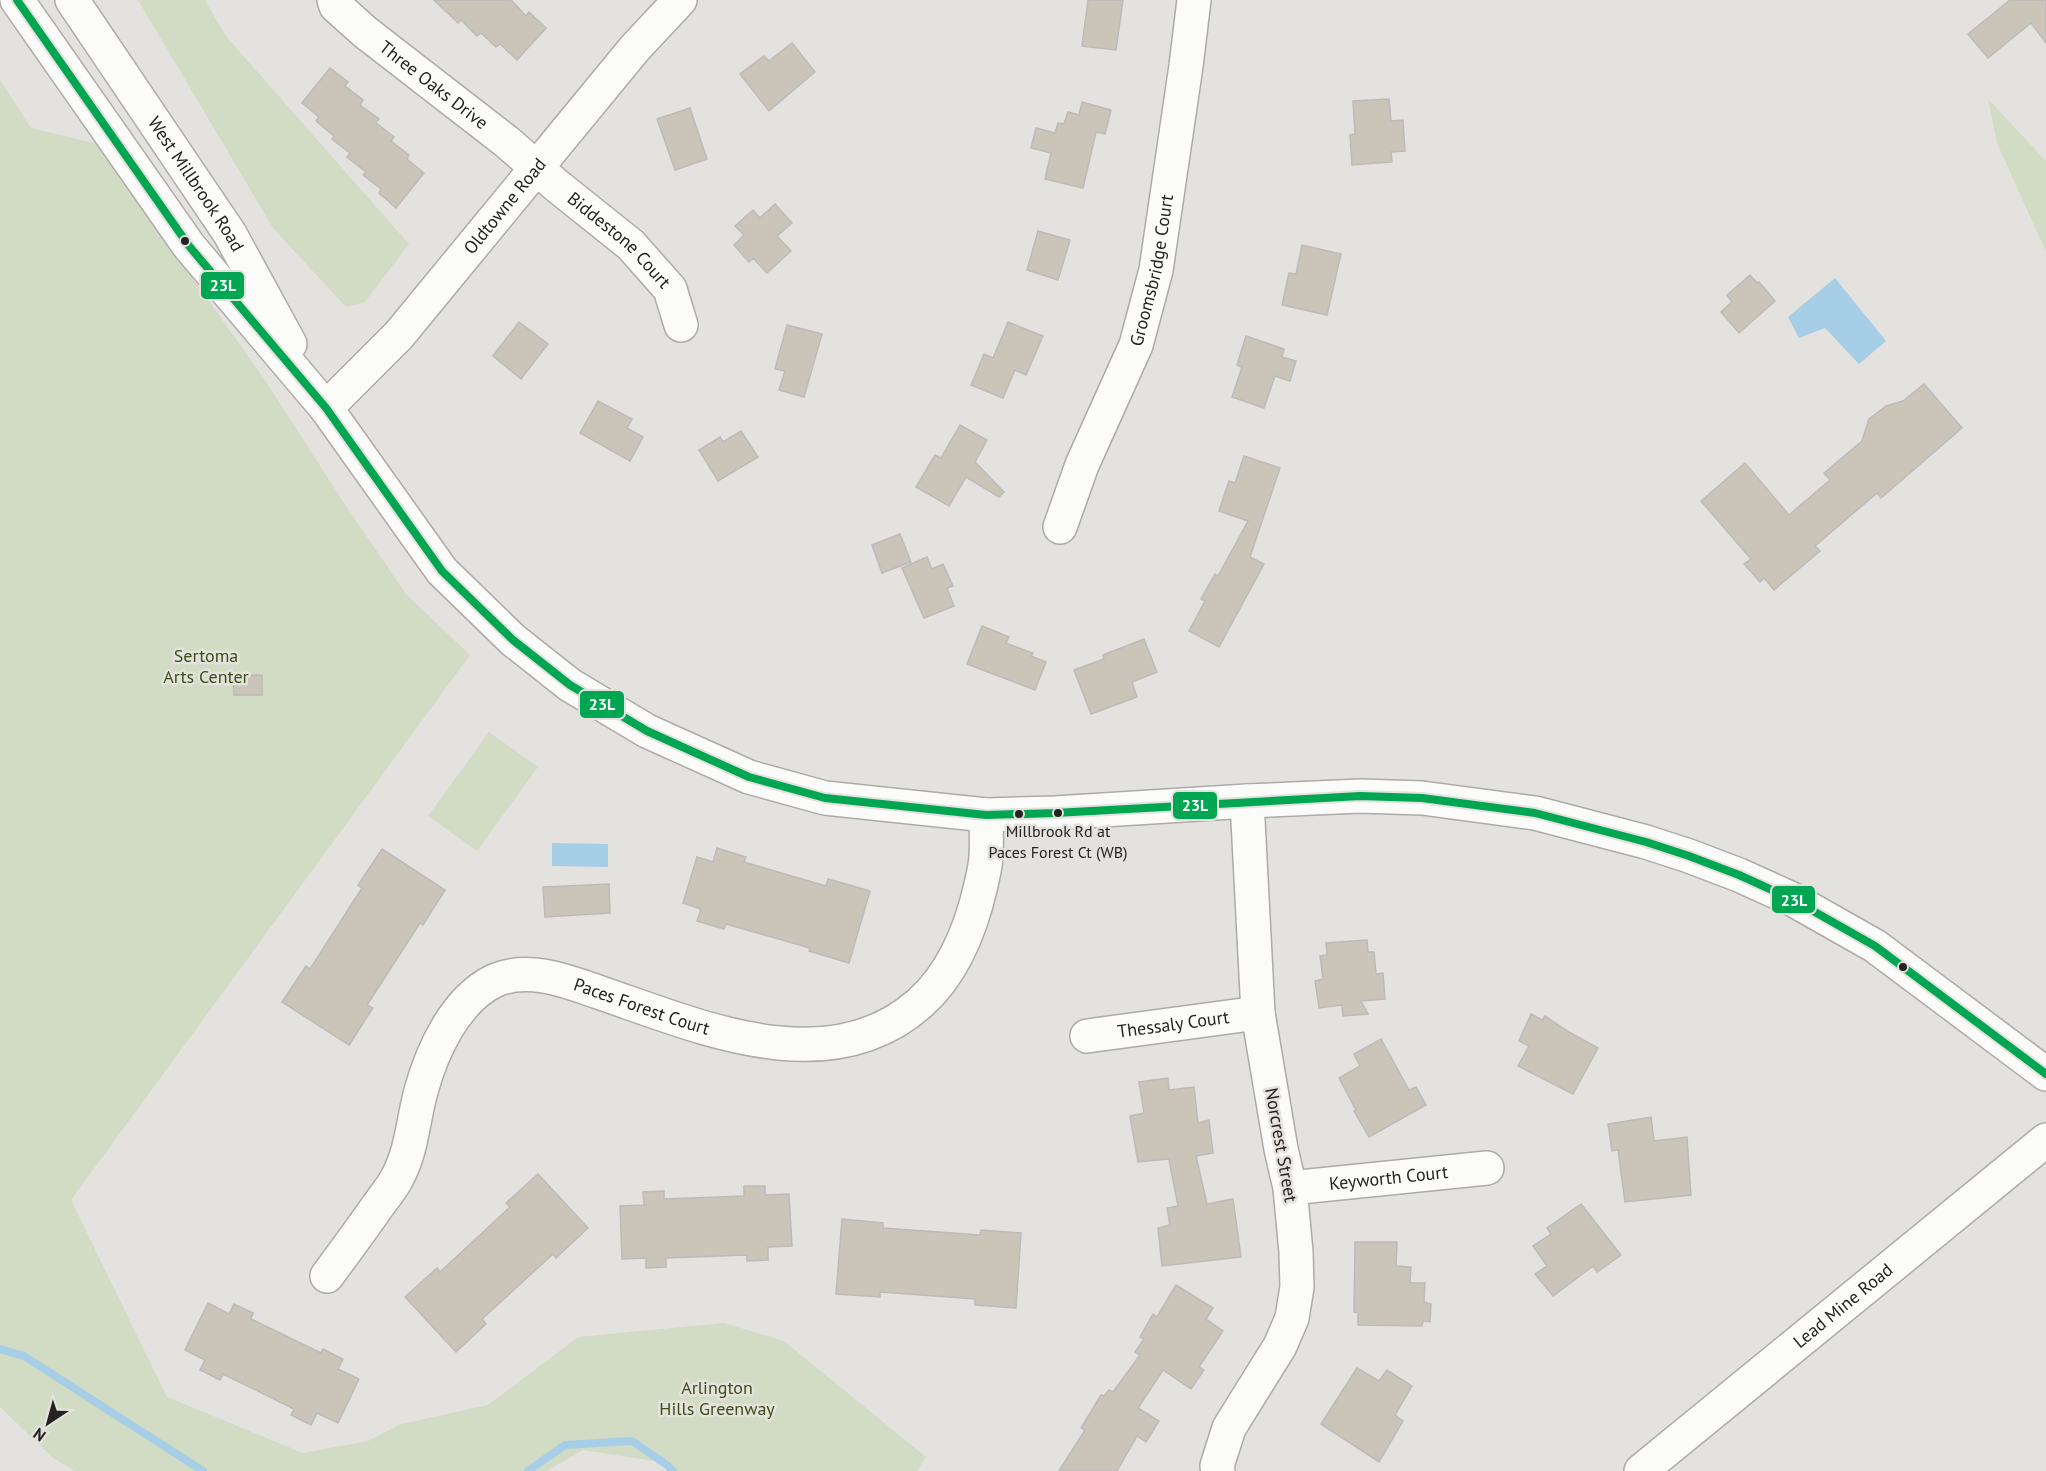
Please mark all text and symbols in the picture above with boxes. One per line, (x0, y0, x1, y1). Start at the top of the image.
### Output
street label: Three Oaks Drive (375, 35, 493, 134)
street label: West Millbrook Road (143, 112, 249, 255)
street label: Oldtowne Road (458, 153, 551, 259)
street label: Biddestone Court (563, 187, 676, 293)
street label: Groomsbridge Court (1124, 193, 1178, 348)
unlabelled marker (179, 235, 191, 247)
line badge: 23L (200, 271, 245, 300)
text: 23L (210, 275, 237, 295)
park label: Sertoma Arts Center (163, 644, 249, 688)
line badge: 23L (579, 690, 625, 719)
text: 23L (589, 694, 616, 714)
line badge: 23L (1172, 791, 1218, 820)
text: 23L (1182, 795, 1209, 815)
marker: Millbrook Rd at Paces Forest Ct (WB) (1052, 807, 1064, 819)
unlabelled marker (1013, 808, 1025, 820)
place label: Millbrook Rd at Paces Forest Ct (WB) (989, 821, 1127, 862)
line badge: 23L (1771, 885, 1816, 914)
text: 23L (1781, 890, 1808, 910)
unlabelled marker (1897, 961, 1909, 973)
street label: Paces Forest Court (571, 972, 712, 1040)
street label: Thessaly Court (1116, 1005, 1231, 1043)
street label: Norcrest Street (1260, 1086, 1303, 1204)
street label: Keyworth Court (1328, 1160, 1449, 1195)
street label: Lead Mine Road (1788, 1258, 1897, 1353)
park label: Arlington Hills Greenway (659, 1376, 775, 1420)
north arrow (18, 1393, 78, 1453)
text: N (29, 1424, 49, 1446)

